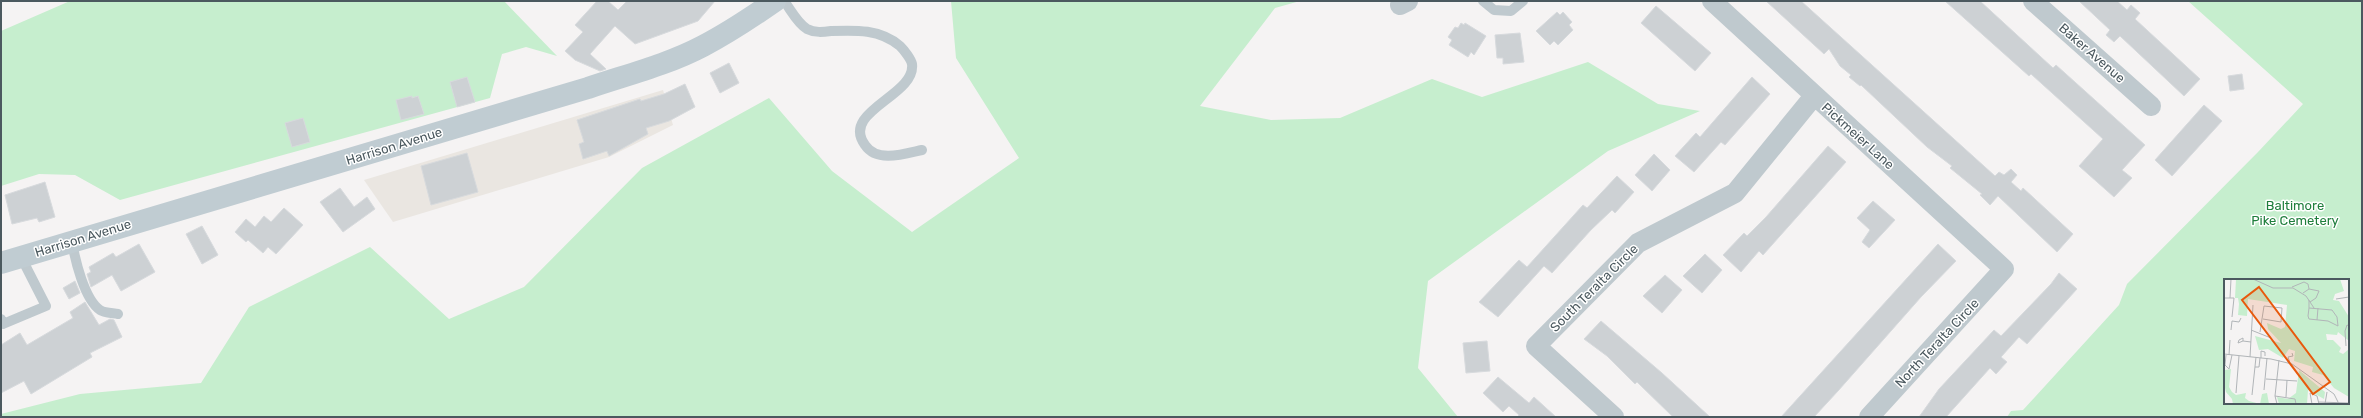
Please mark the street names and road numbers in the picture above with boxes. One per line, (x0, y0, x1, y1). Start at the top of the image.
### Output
street label: Baker Avenue (2056, 20, 2128, 86)
street label: Pickmeier Lane (1819, 100, 1897, 172)
street label: Harrison Avenue (344, 124, 444, 168)
street label: Harrison Avenue (33, 216, 133, 260)
street label: South Teralta Circle (1547, 241, 1641, 335)
street label: North Teralta Circle (1892, 296, 1982, 390)

